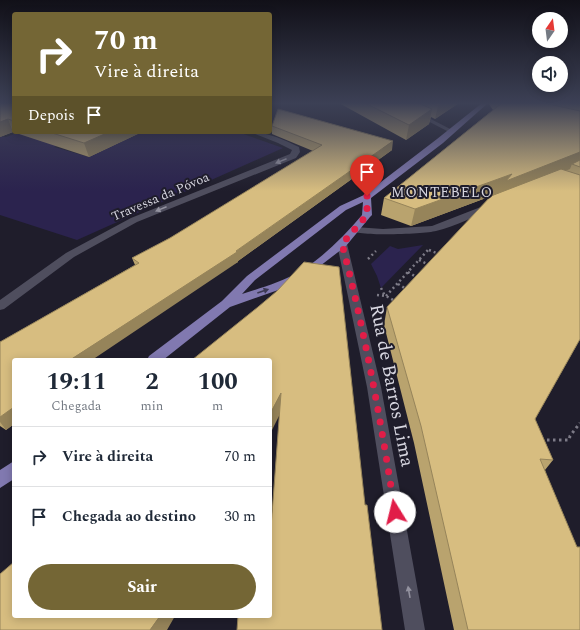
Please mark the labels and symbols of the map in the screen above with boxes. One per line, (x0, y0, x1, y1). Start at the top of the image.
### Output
north arrow (532, 12, 568, 48)
pin (350, 155, 384, 196)
one-way arrow (275, 158, 287, 164)
street label: Travessa da Póvoa (108, 167, 213, 227)
district label: MONTEBELO (391, 182, 493, 203)
one-way arrow (154, 207, 166, 213)
one-way arrow (257, 288, 269, 294)
street label: Rua de Barros Lima (362, 301, 422, 470)
position arrow (374, 491, 416, 533)
one-way arrow (406, 585, 412, 598)

